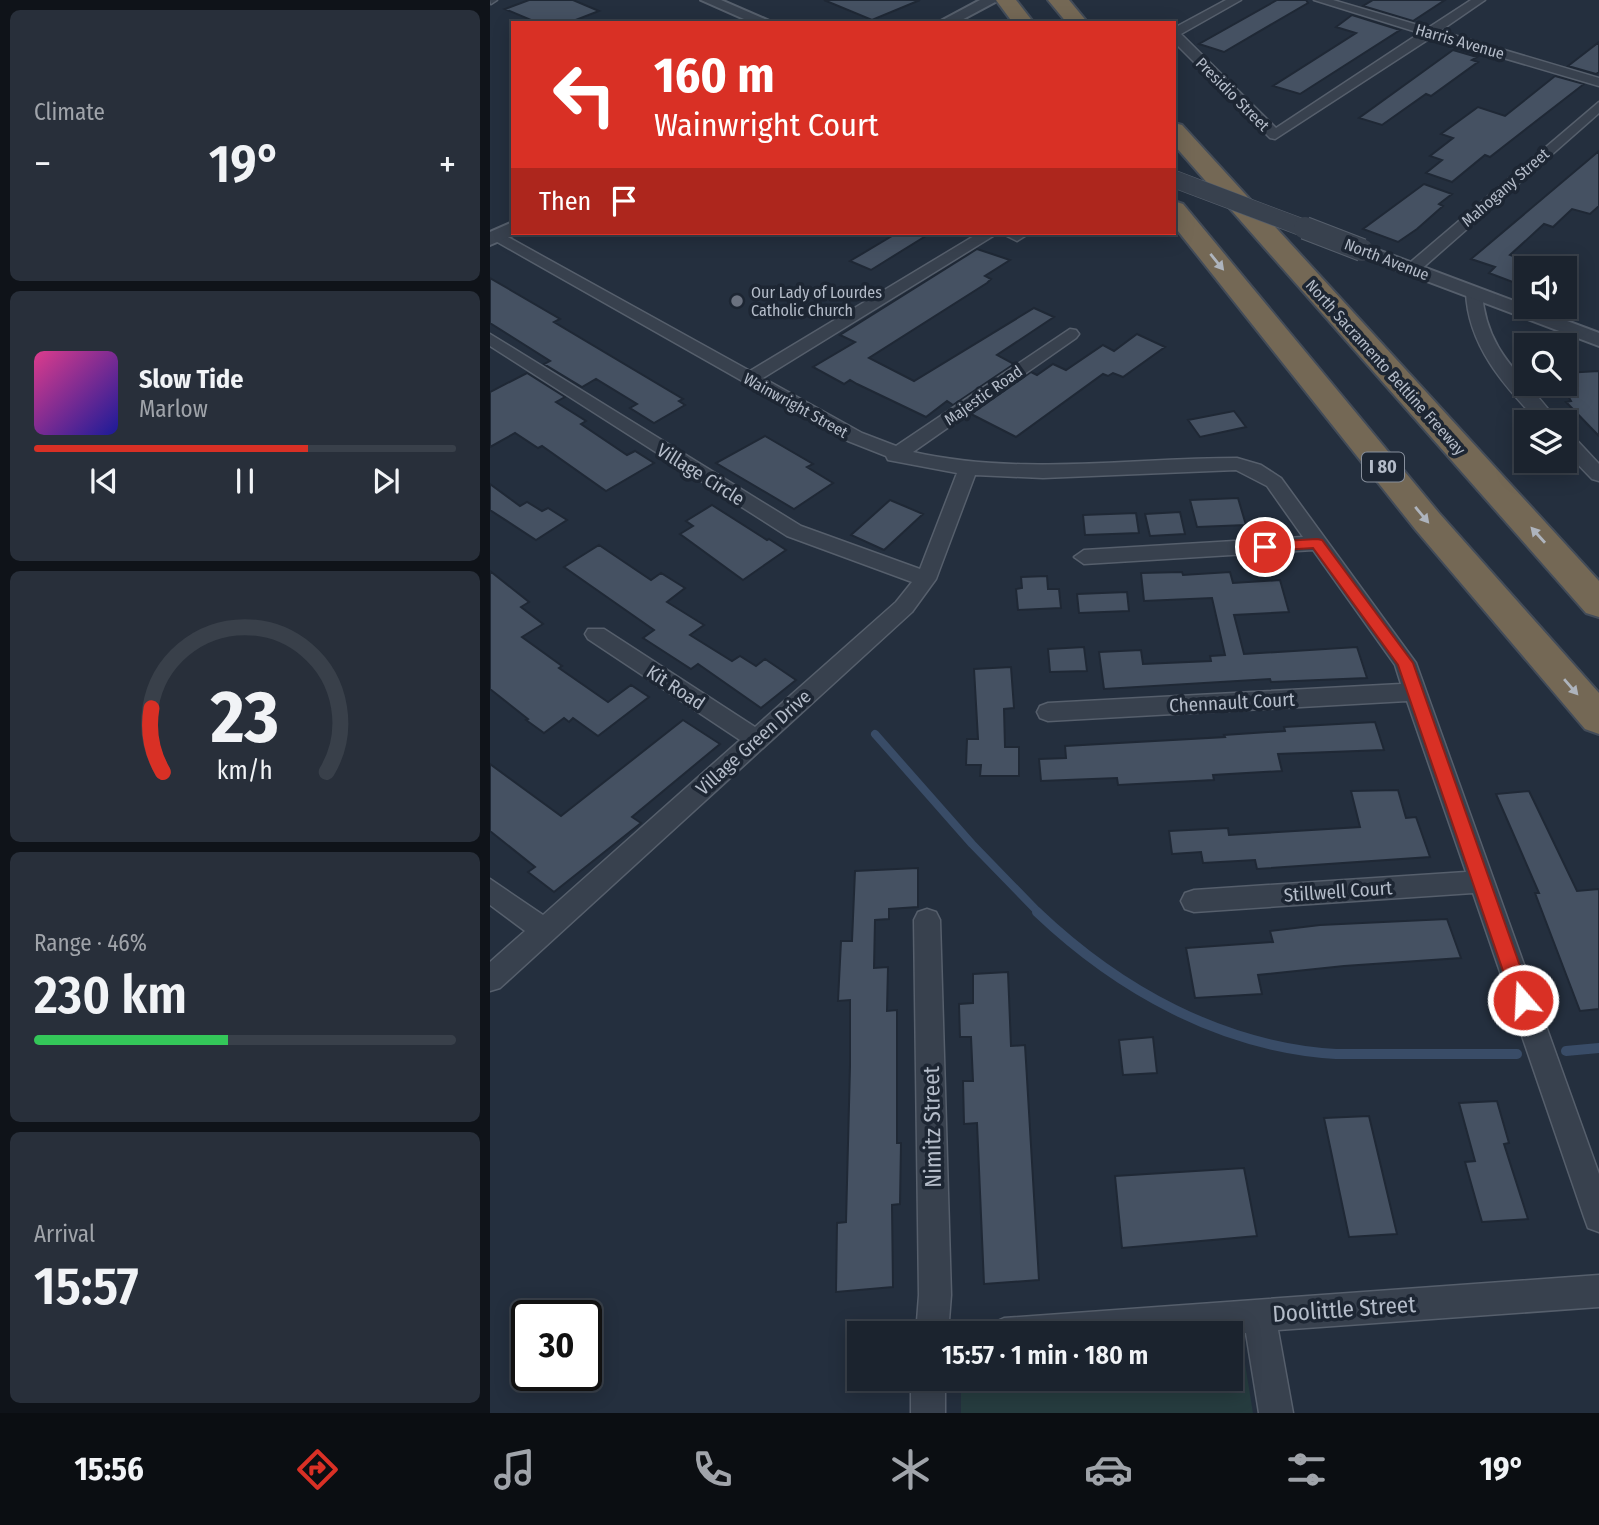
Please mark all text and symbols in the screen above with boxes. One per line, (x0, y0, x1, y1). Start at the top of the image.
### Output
street label: Harris Avenue (1413, 20, 1507, 63)
text: 160 m (654, 46, 775, 105)
icon: left (539, 49, 630, 140)
street label: Presidio Street (1192, 54, 1274, 136)
text: Climate (34, 98, 105, 126)
text: Wainwright Court (654, 106, 879, 144)
text: 19° (209, 133, 281, 196)
text: − (34, 141, 51, 187)
text: + (439, 141, 456, 187)
street label: Mahogany Street (1458, 144, 1554, 231)
icon: arrive (605, 182, 643, 220)
text: Then (539, 186, 591, 217)
street label: North Avenue (1342, 235, 1432, 284)
one-way arrow (1209, 253, 1224, 270)
map controls (1514, 256, 1577, 473)
button: sound (1514, 256, 1577, 319)
street label: North Sacramento Beltline Freeway (1302, 276, 1470, 459)
place label: Our Lady of Lourdes Catholic Church (751, 283, 882, 320)
marker: Our Lady of Lourdes Catholic Church (729, 293, 745, 309)
button: search (1514, 333, 1577, 396)
street label: Majestic Road (941, 362, 1026, 429)
text: Slow Tide (139, 364, 243, 395)
street label: Wainwright Street (740, 369, 852, 442)
text: Marlow (139, 395, 208, 423)
button: layers (1514, 410, 1577, 473)
street label: Village Circle (653, 438, 749, 510)
road number: I 80 (1362, 452, 1404, 481)
icon: previous (85, 462, 123, 500)
icon: pause (226, 462, 264, 500)
icon: next (367, 462, 405, 500)
one-way arrow (1414, 506, 1429, 523)
pin (1235, 517, 1295, 577)
one-way arrow (1530, 527, 1546, 544)
icon: arrive (1246, 528, 1284, 566)
street label: Kit Road (642, 660, 709, 715)
text: 23 (210, 675, 279, 762)
one-way arrow (1563, 678, 1578, 695)
street label: Village Green Drive (691, 685, 815, 800)
street label: Chennault Court (1169, 688, 1296, 717)
text: km/h (217, 756, 273, 786)
street label: Stillwell Court (1283, 876, 1394, 907)
text: Range · 46% (34, 929, 147, 957)
position arrow (1486, 963, 1560, 1037)
text: 230 km (34, 964, 187, 1027)
street label: Nimitz Street (917, 1065, 947, 1188)
text: Arrival (34, 1220, 95, 1248)
text: 15:57 (34, 1255, 139, 1318)
street label: Doolittle Street (1271, 1290, 1417, 1328)
speed limit sign: 30 (511, 1300, 602, 1391)
text: 15:57 · 1 min · 180 m (941, 1340, 1149, 1371)
icon: directions (293, 1445, 342, 1494)
icon: music (490, 1445, 539, 1494)
icon: phone (688, 1445, 737, 1494)
icon: climate (886, 1445, 935, 1494)
icon: car (1084, 1445, 1133, 1494)
icon: filters (1282, 1445, 1331, 1494)
text: 15:56 (74, 1450, 144, 1488)
text: 19° (1479, 1450, 1525, 1488)

